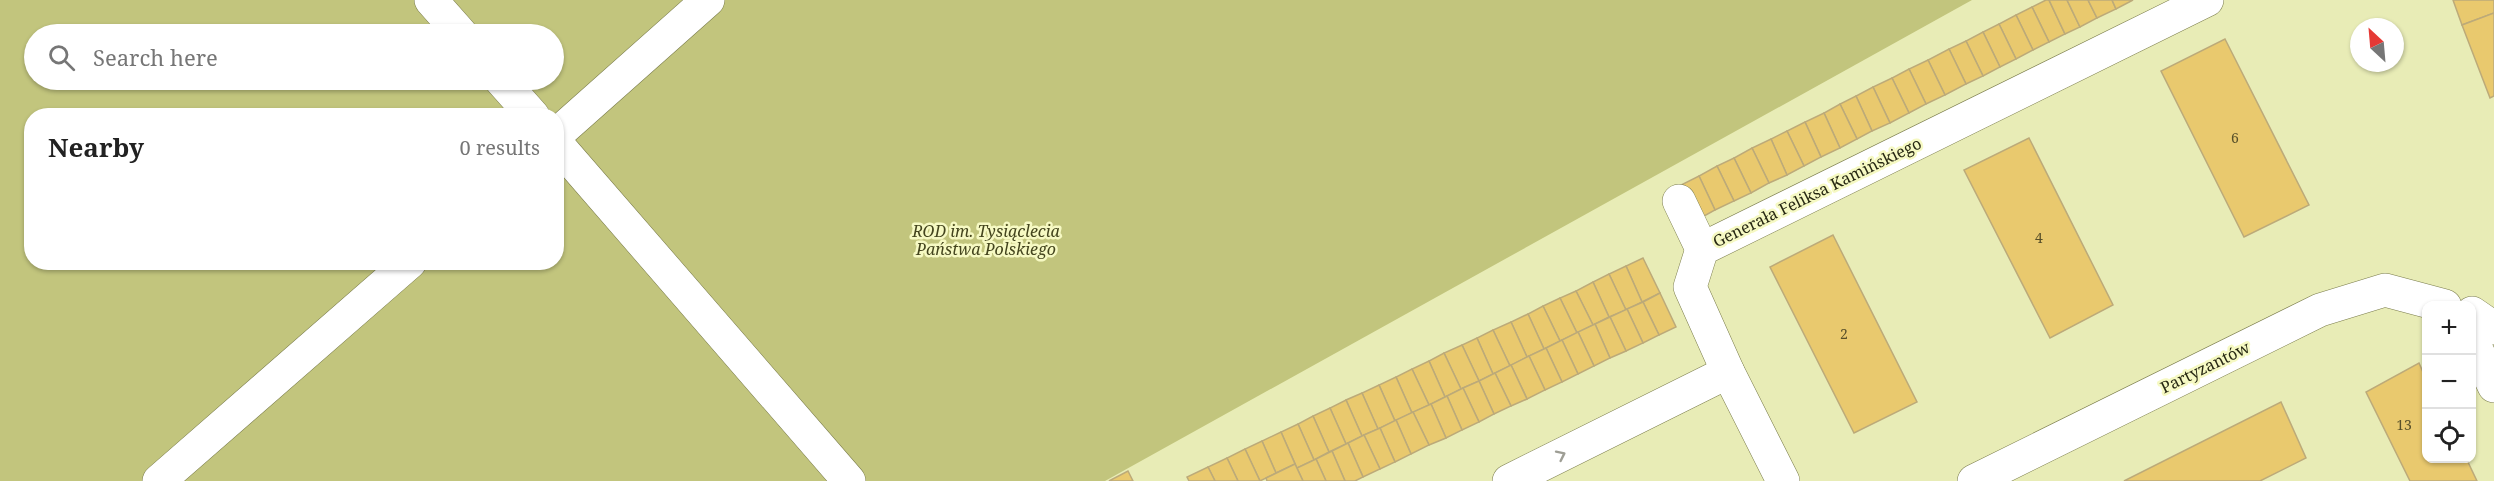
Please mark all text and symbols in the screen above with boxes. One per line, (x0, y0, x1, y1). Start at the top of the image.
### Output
north arrow (2350, 18, 2404, 72)
search box (24, 24, 564, 90)
icon: search (45, 41, 78, 74)
text: Search here (93, 42, 218, 72)
house number: 6 (2231, 128, 2239, 147)
text: Nearby (48, 129, 144, 165)
street label: Generała Feliksa Kamińskiego (1709, 132, 1925, 252)
text: 0 results (460, 134, 540, 161)
park label: ROD im. Tysiąclecia Państwa Polskiego (911, 220, 1061, 260)
house number: 4 (2035, 228, 2043, 247)
map controls (2422, 301, 2476, 463)
button: + (2422, 301, 2476, 355)
house number: 2 (1840, 324, 1848, 343)
street label: Partyzantów (2157, 336, 2254, 398)
button: − (2422, 355, 2476, 409)
button: locate (2422, 409, 2476, 463)
house number: 13 (2396, 415, 2412, 434)
one-way arrow (1555, 451, 1566, 462)

